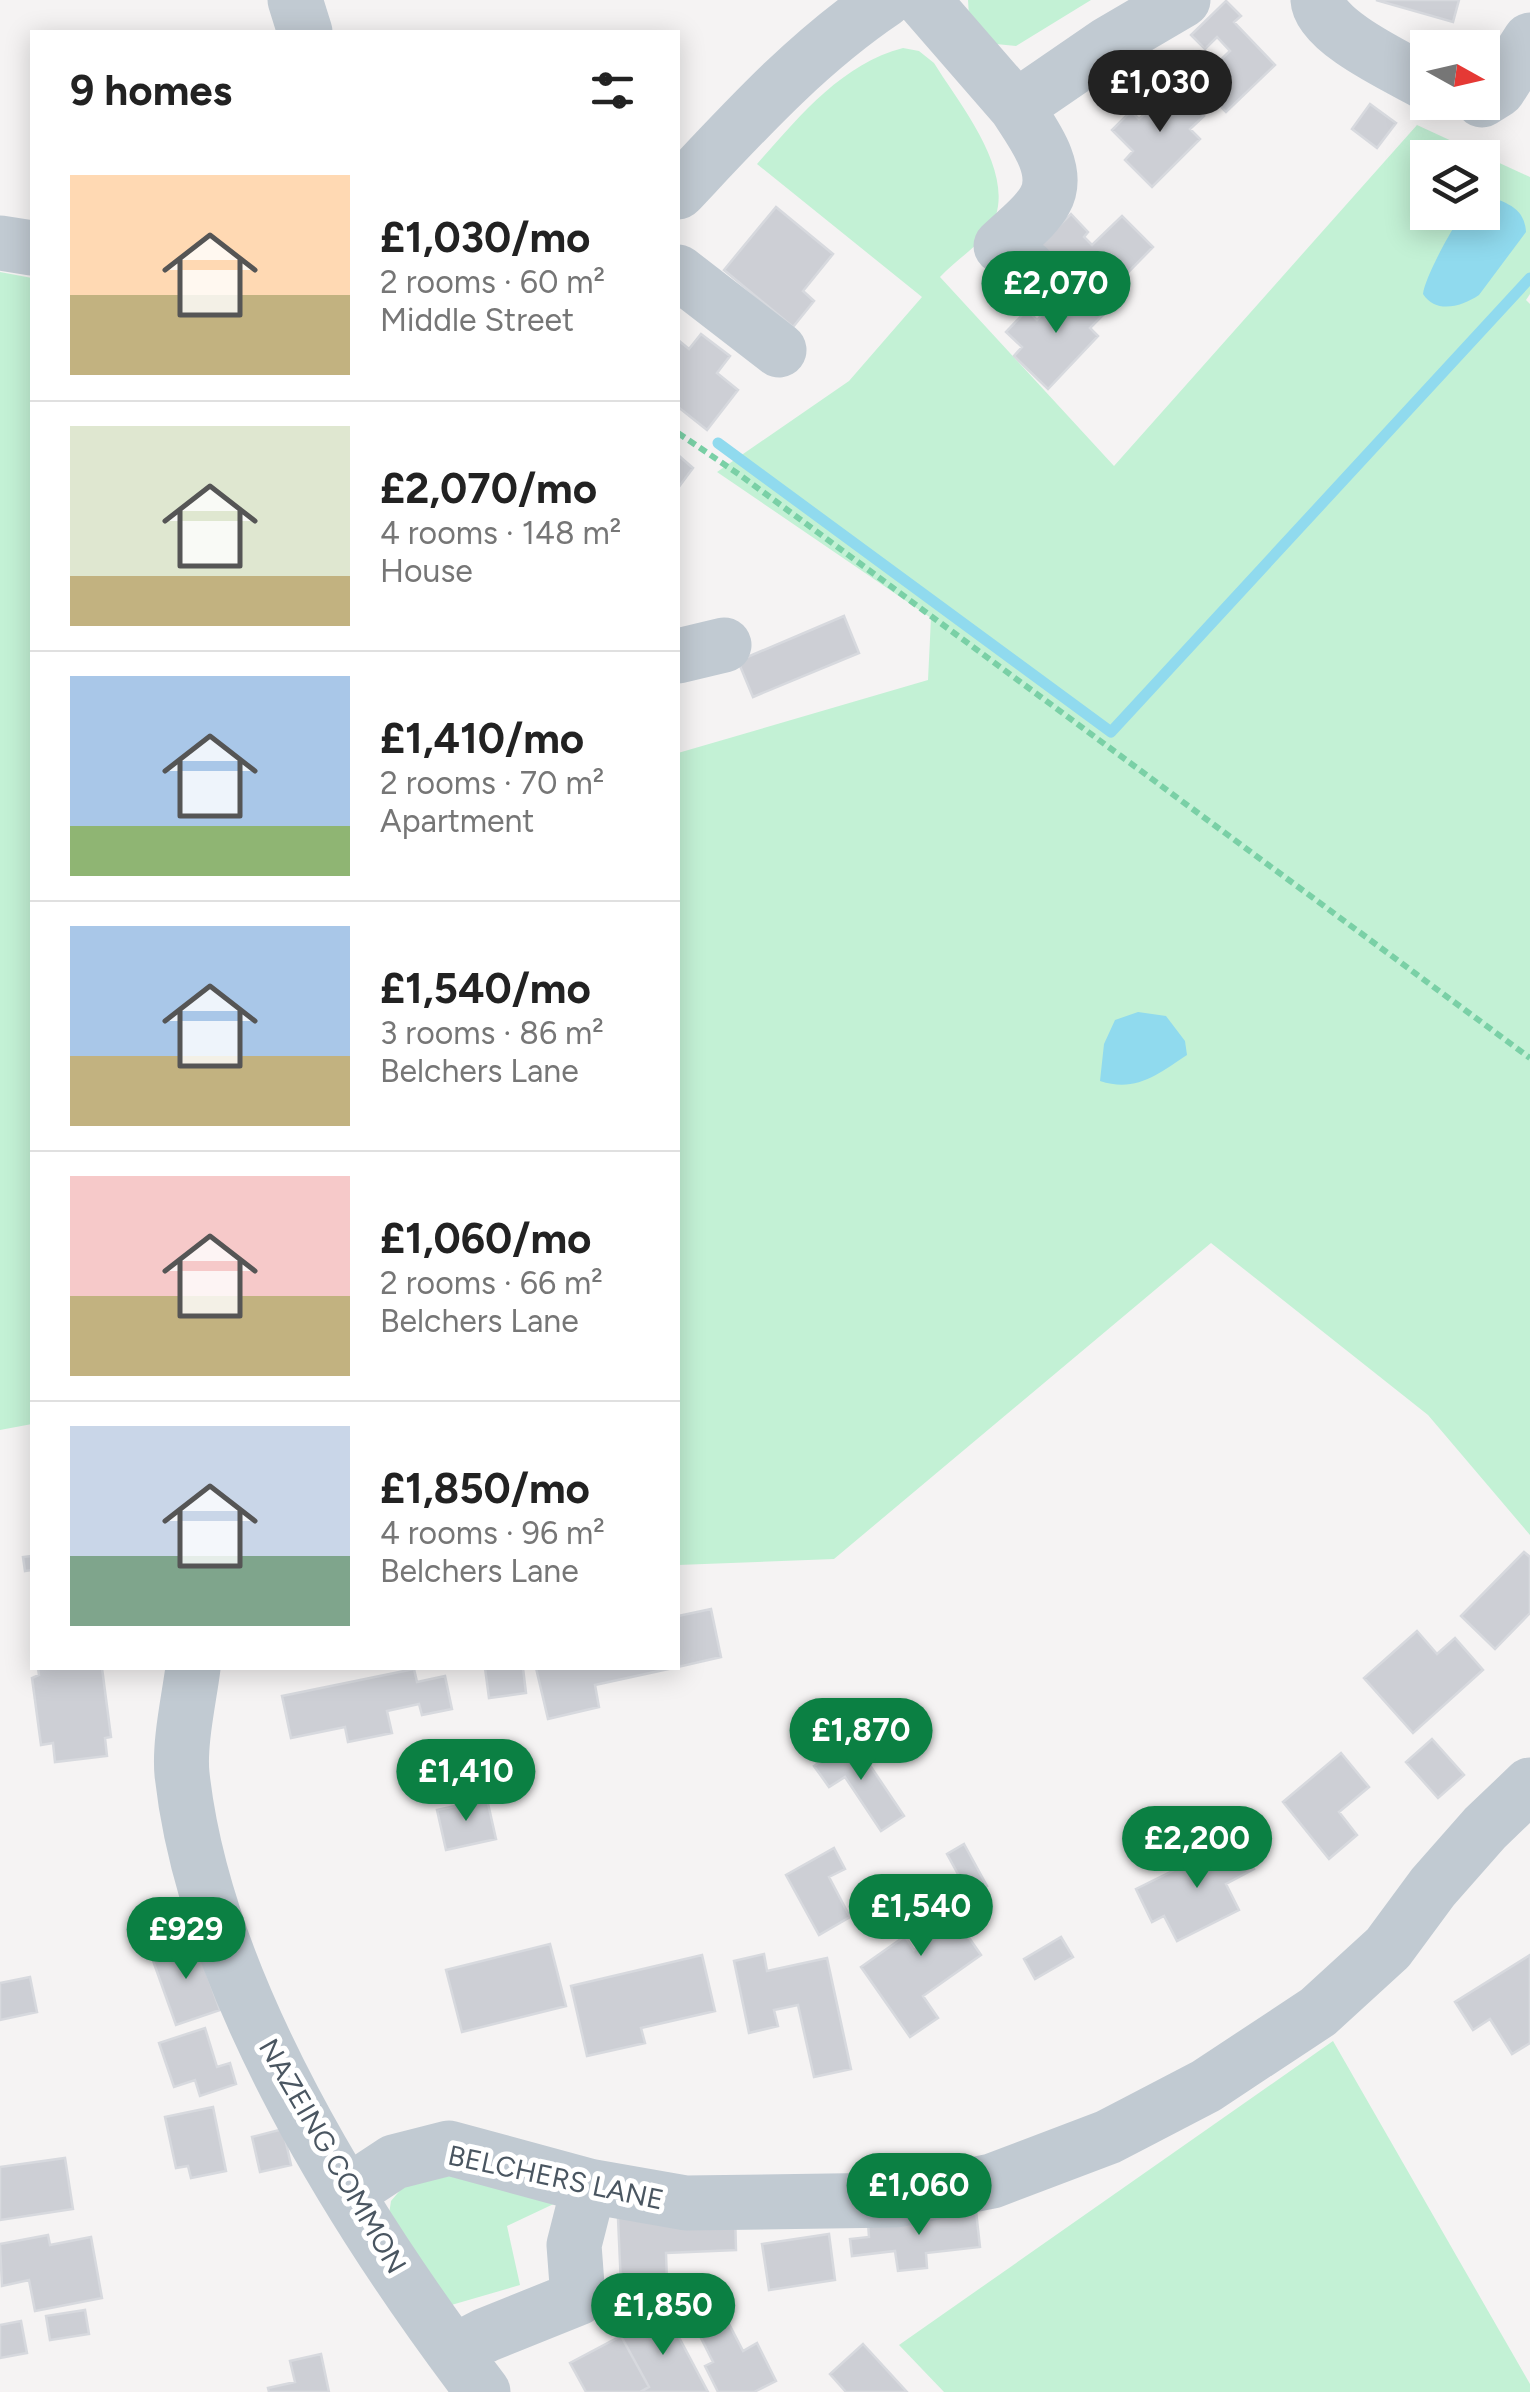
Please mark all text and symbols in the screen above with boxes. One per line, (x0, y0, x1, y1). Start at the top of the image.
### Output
north arrow (1410, 30, 1500, 120)
map controls (1410, 30, 1500, 230)
pin: £1,030 (1079, 50, 1241, 135)
icon: filters (585, 63, 640, 118)
text: £1,030 (1110, 63, 1210, 101)
text: 9 homes (70, 65, 232, 116)
button: layers (1410, 140, 1500, 230)
text: £1,030/mo (380, 212, 590, 263)
icon: home (150, 215, 270, 335)
pin: £2,070 (975, 251, 1137, 336)
text: 2 rooms · 60 m² (380, 263, 605, 301)
text: £2,070 (1003, 264, 1109, 302)
text: Middle Street (380, 301, 574, 339)
text: £2,070/mo (380, 463, 597, 514)
icon: home (150, 466, 270, 586)
text: 4 rooms · 148 m² (380, 514, 621, 552)
text: House (380, 552, 473, 590)
text: £1,410/mo (380, 713, 584, 764)
icon: home (150, 716, 270, 836)
text: 2 rooms · 70 m² (380, 764, 604, 802)
text: Apartment (380, 802, 534, 840)
text: £1,540/mo (380, 963, 591, 1014)
icon: home (150, 966, 270, 1086)
text: 3 rooms · 86 m² (380, 1014, 604, 1052)
text: Belchers Lane (380, 1052, 579, 1090)
text: £1,060/mo (380, 1213, 591, 1264)
icon: home (150, 1216, 270, 1336)
text: 2 rooms · 66 m² (380, 1264, 603, 1302)
text: Belchers Lane (380, 1302, 579, 1340)
text: £1,850/mo (380, 1463, 590, 1514)
icon: home (150, 1466, 270, 1586)
text: 4 rooms · 96 m² (380, 1514, 605, 1552)
text: Belchers Lane (380, 1552, 579, 1590)
pin: £1,870 (780, 1698, 942, 1783)
text: £1,870 (812, 1711, 910, 1749)
pin: £1,410 (385, 1739, 547, 1824)
text: £1,410 (418, 1752, 514, 1790)
pin: £2,200 (1116, 1806, 1278, 1891)
text: £2,200 (1144, 1819, 1250, 1857)
pin: £1,540 (840, 1874, 1002, 1959)
text: £1,540 (871, 1887, 971, 1925)
pin: £929 (127, 1897, 245, 1982)
text: £929 (149, 1910, 223, 1948)
street label: NAZEING COMMON (252, 2033, 414, 2279)
street label: BELCHERS LANE (445, 2138, 667, 2216)
pin: £1,060 (838, 2153, 1000, 2238)
text: £1,060 (869, 2166, 969, 2204)
pin: £1,850 (582, 2273, 744, 2358)
text: £1,850 (613, 2286, 713, 2324)

